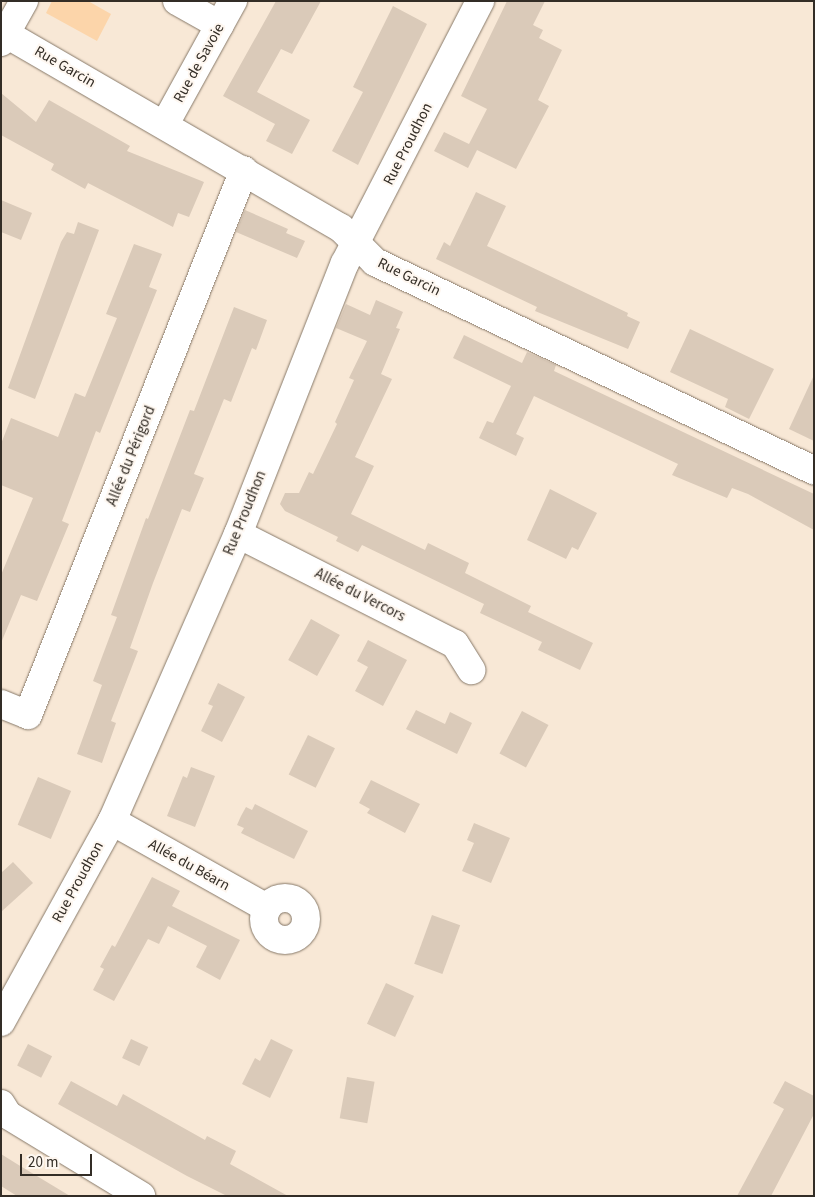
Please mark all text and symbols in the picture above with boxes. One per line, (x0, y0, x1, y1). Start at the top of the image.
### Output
street label: Rue de Savoie (170, 20, 228, 106)
street label: Rue Garcin (31, 42, 99, 92)
street label: Rue Proudhon (380, 100, 436, 188)
street label: Rue Garcin (375, 254, 443, 300)
street label: Allée du Périgord (103, 403, 159, 509)
street label: Rue Proudhon (220, 468, 270, 558)
street label: Allée du Vercors (312, 564, 408, 626)
street label: Allée du Béarn (145, 835, 233, 895)
street label: Rue Proudhon (48, 838, 108, 926)
scale bar (22, 1144, 95, 1176)
text: 20 m (28, 1152, 58, 1173)

